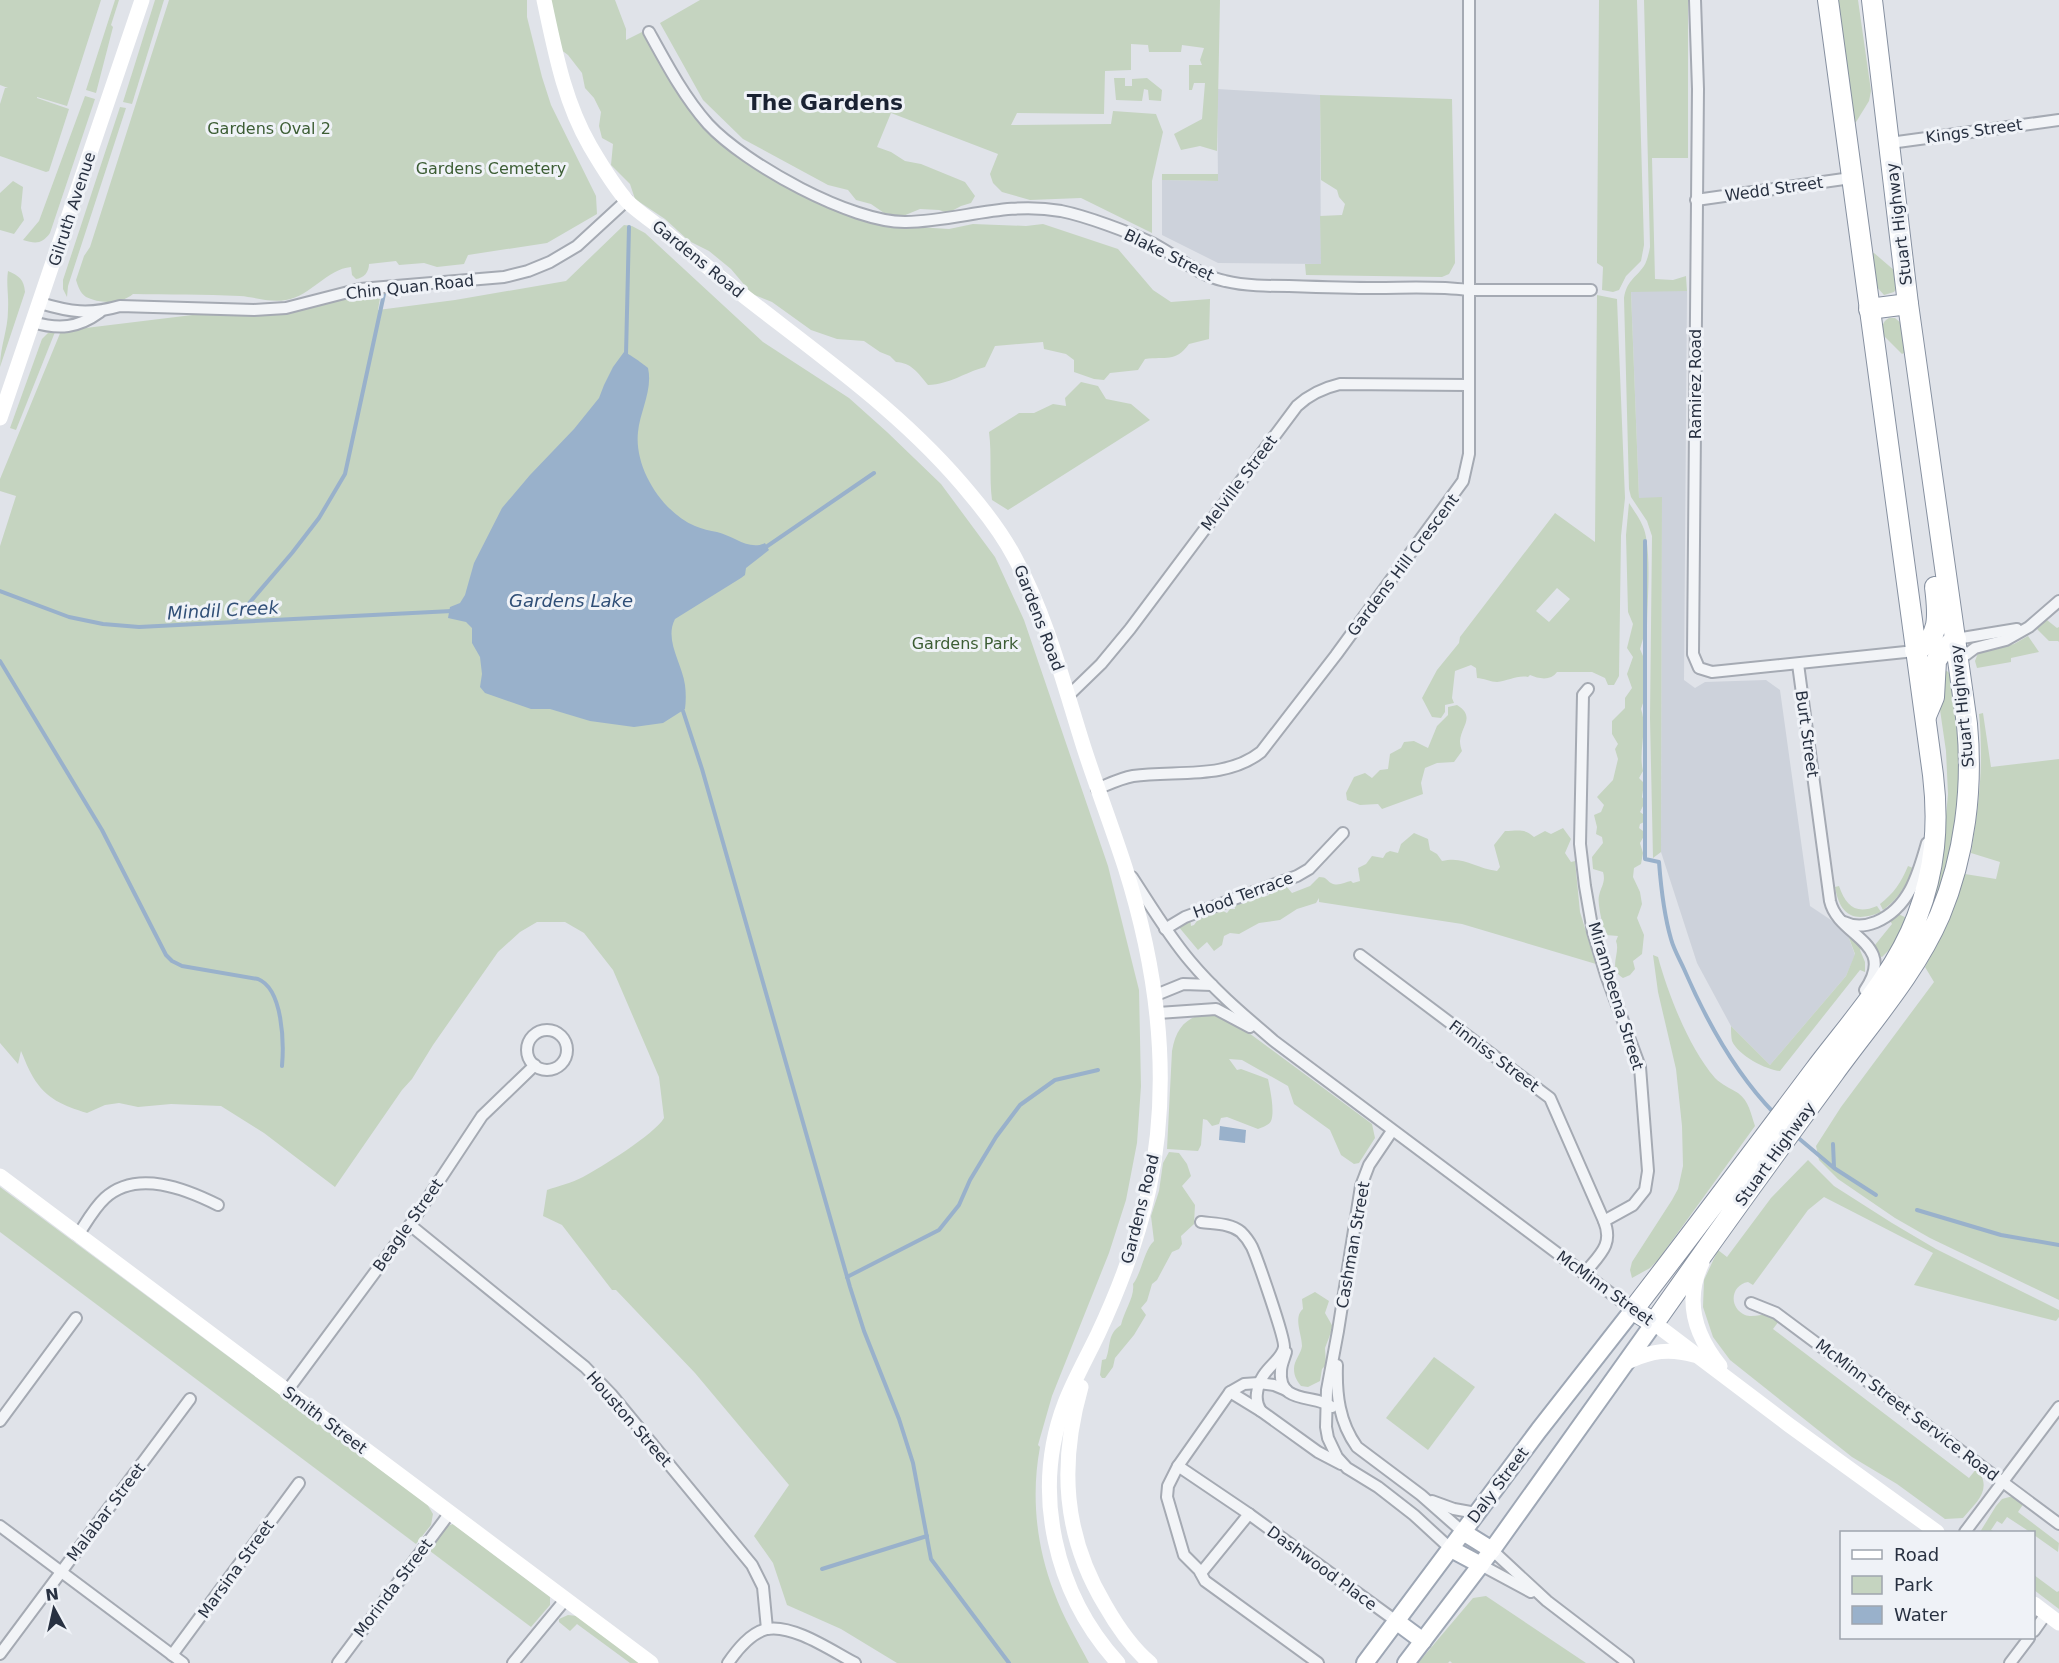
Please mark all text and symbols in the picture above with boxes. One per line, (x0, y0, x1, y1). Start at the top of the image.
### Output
district label: The Gardens (747, 90, 903, 115)
street label: Kings Street (1925, 115, 2023, 147)
park label: Gardens Oval 2 (207, 119, 331, 138)
street label: Gilruth Avenue (45, 149, 99, 269)
park label: Gardens Cemetery (416, 159, 566, 178)
street label: Stuart Highway (1882, 162, 1916, 286)
street label: Wedd Street (1724, 173, 1824, 205)
street label: Gardens Road (648, 216, 748, 302)
street label: Blake Street (1121, 225, 1217, 285)
street label: Chin Quan Road (345, 271, 475, 303)
street label: Ramirez Road (1686, 329, 1705, 439)
street label: Melville Street (1197, 432, 1281, 534)
street label: Gardens Hill Crescent (1343, 490, 1463, 640)
street label: Gardens Road (1010, 562, 1068, 674)
water label: Gardens Lake (509, 590, 633, 611)
water label: Mindil Creek (167, 597, 281, 623)
park label: Gardens Park (912, 634, 1019, 653)
street label: Stuart Highway (1946, 644, 1978, 768)
street label: Burt Street (1791, 689, 1823, 779)
street label: Hood Terrace (1190, 868, 1296, 922)
street label: Mirambeena Street (1584, 920, 1648, 1072)
street label: Finniss Street (1445, 1016, 1543, 1096)
street label: Stuart Highway (1731, 1098, 1819, 1210)
street label: Gardens Road (1117, 1152, 1163, 1266)
street label: Beagle Street (369, 1175, 447, 1275)
street label: Cashman Street (1332, 1180, 1374, 1310)
street label: McMinn Street (1553, 1247, 1657, 1329)
street label: McMinn Street Service Road (1812, 1335, 2002, 1485)
street label: Houston Street (582, 1367, 676, 1471)
street label: Smith Street (279, 1382, 371, 1458)
street label: Daly Street (1463, 1443, 1533, 1527)
street label: Malabar Street (63, 1459, 149, 1565)
street label: Marsina Street (194, 1516, 278, 1622)
street label: Dashwood Place (1263, 1522, 1381, 1614)
legend (1840, 1531, 2035, 1639)
street label: Morinda Street (350, 1535, 436, 1641)
text: Road (1894, 1544, 1939, 1565)
text: Park (1894, 1574, 1933, 1595)
north arrow (24, 1579, 84, 1639)
text: N (44, 1584, 60, 1605)
text: Water (1894, 1604, 1948, 1625)

